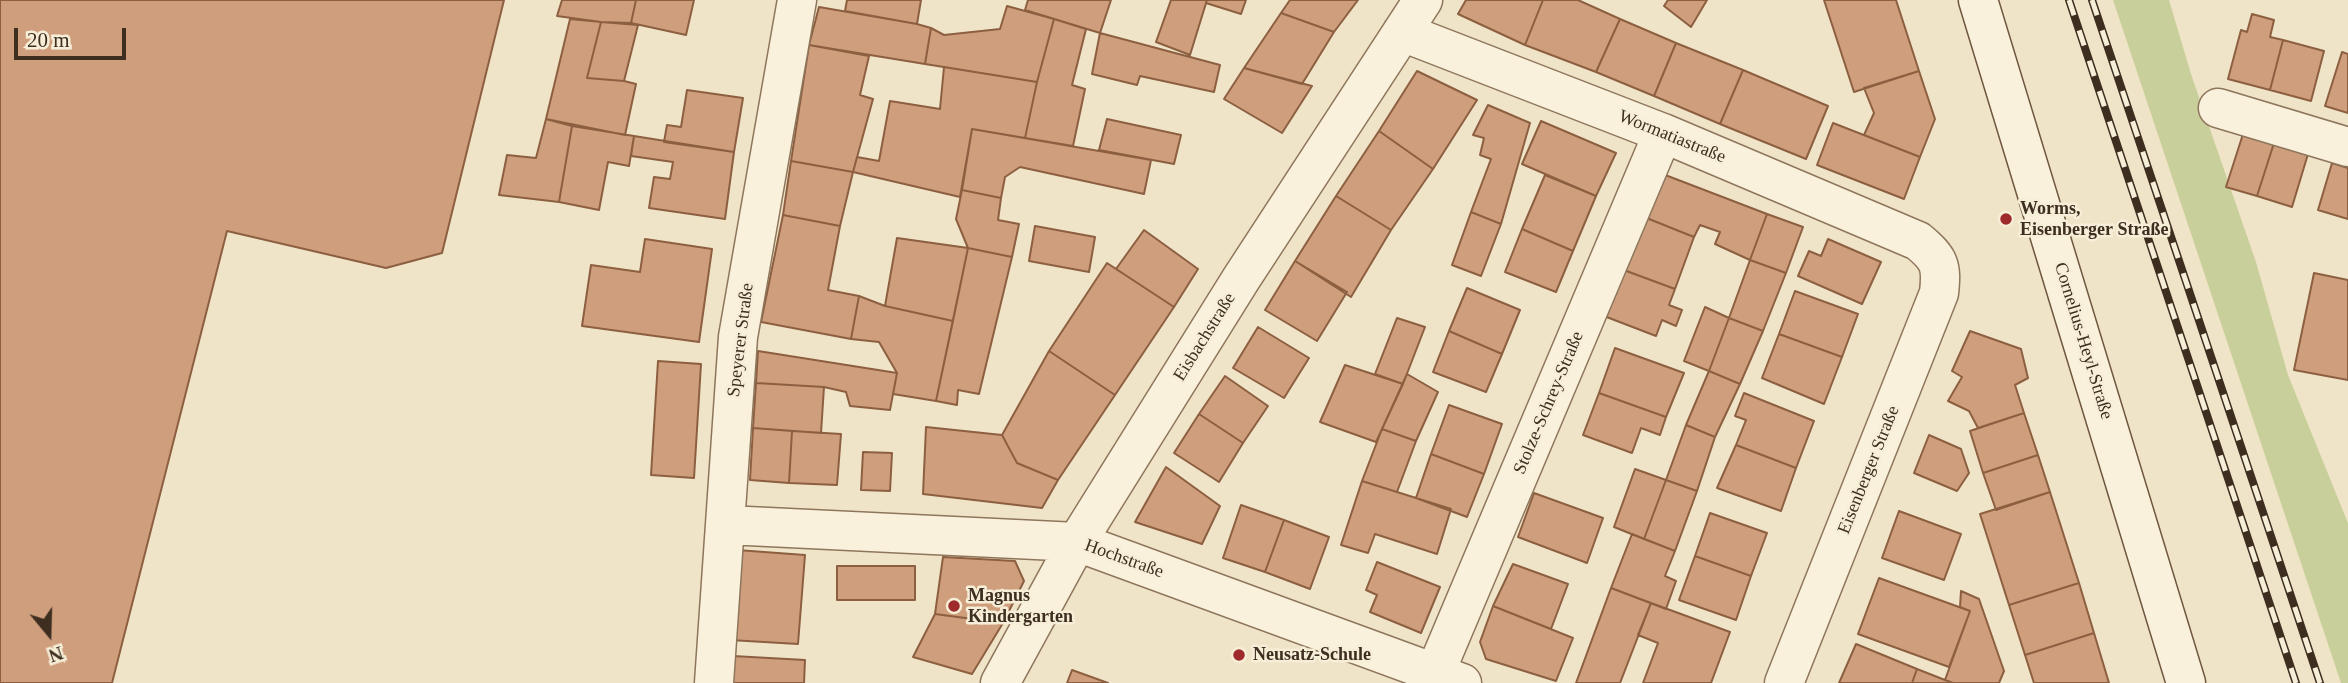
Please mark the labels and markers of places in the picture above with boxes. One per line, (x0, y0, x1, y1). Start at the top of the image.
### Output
place label: Worms, Eisenberger Straße (2020, 198, 2168, 241)
marker: Worms, Eisenberger Straße (1998, 211, 2014, 227)
place label: Magnus Kindergarten (968, 585, 1073, 628)
marker: Magnus Kindergarten (946, 598, 962, 614)
place label: Neusatz-Schule (1253, 644, 1371, 666)
marker: Neusatz-Schule (1231, 647, 1247, 663)

